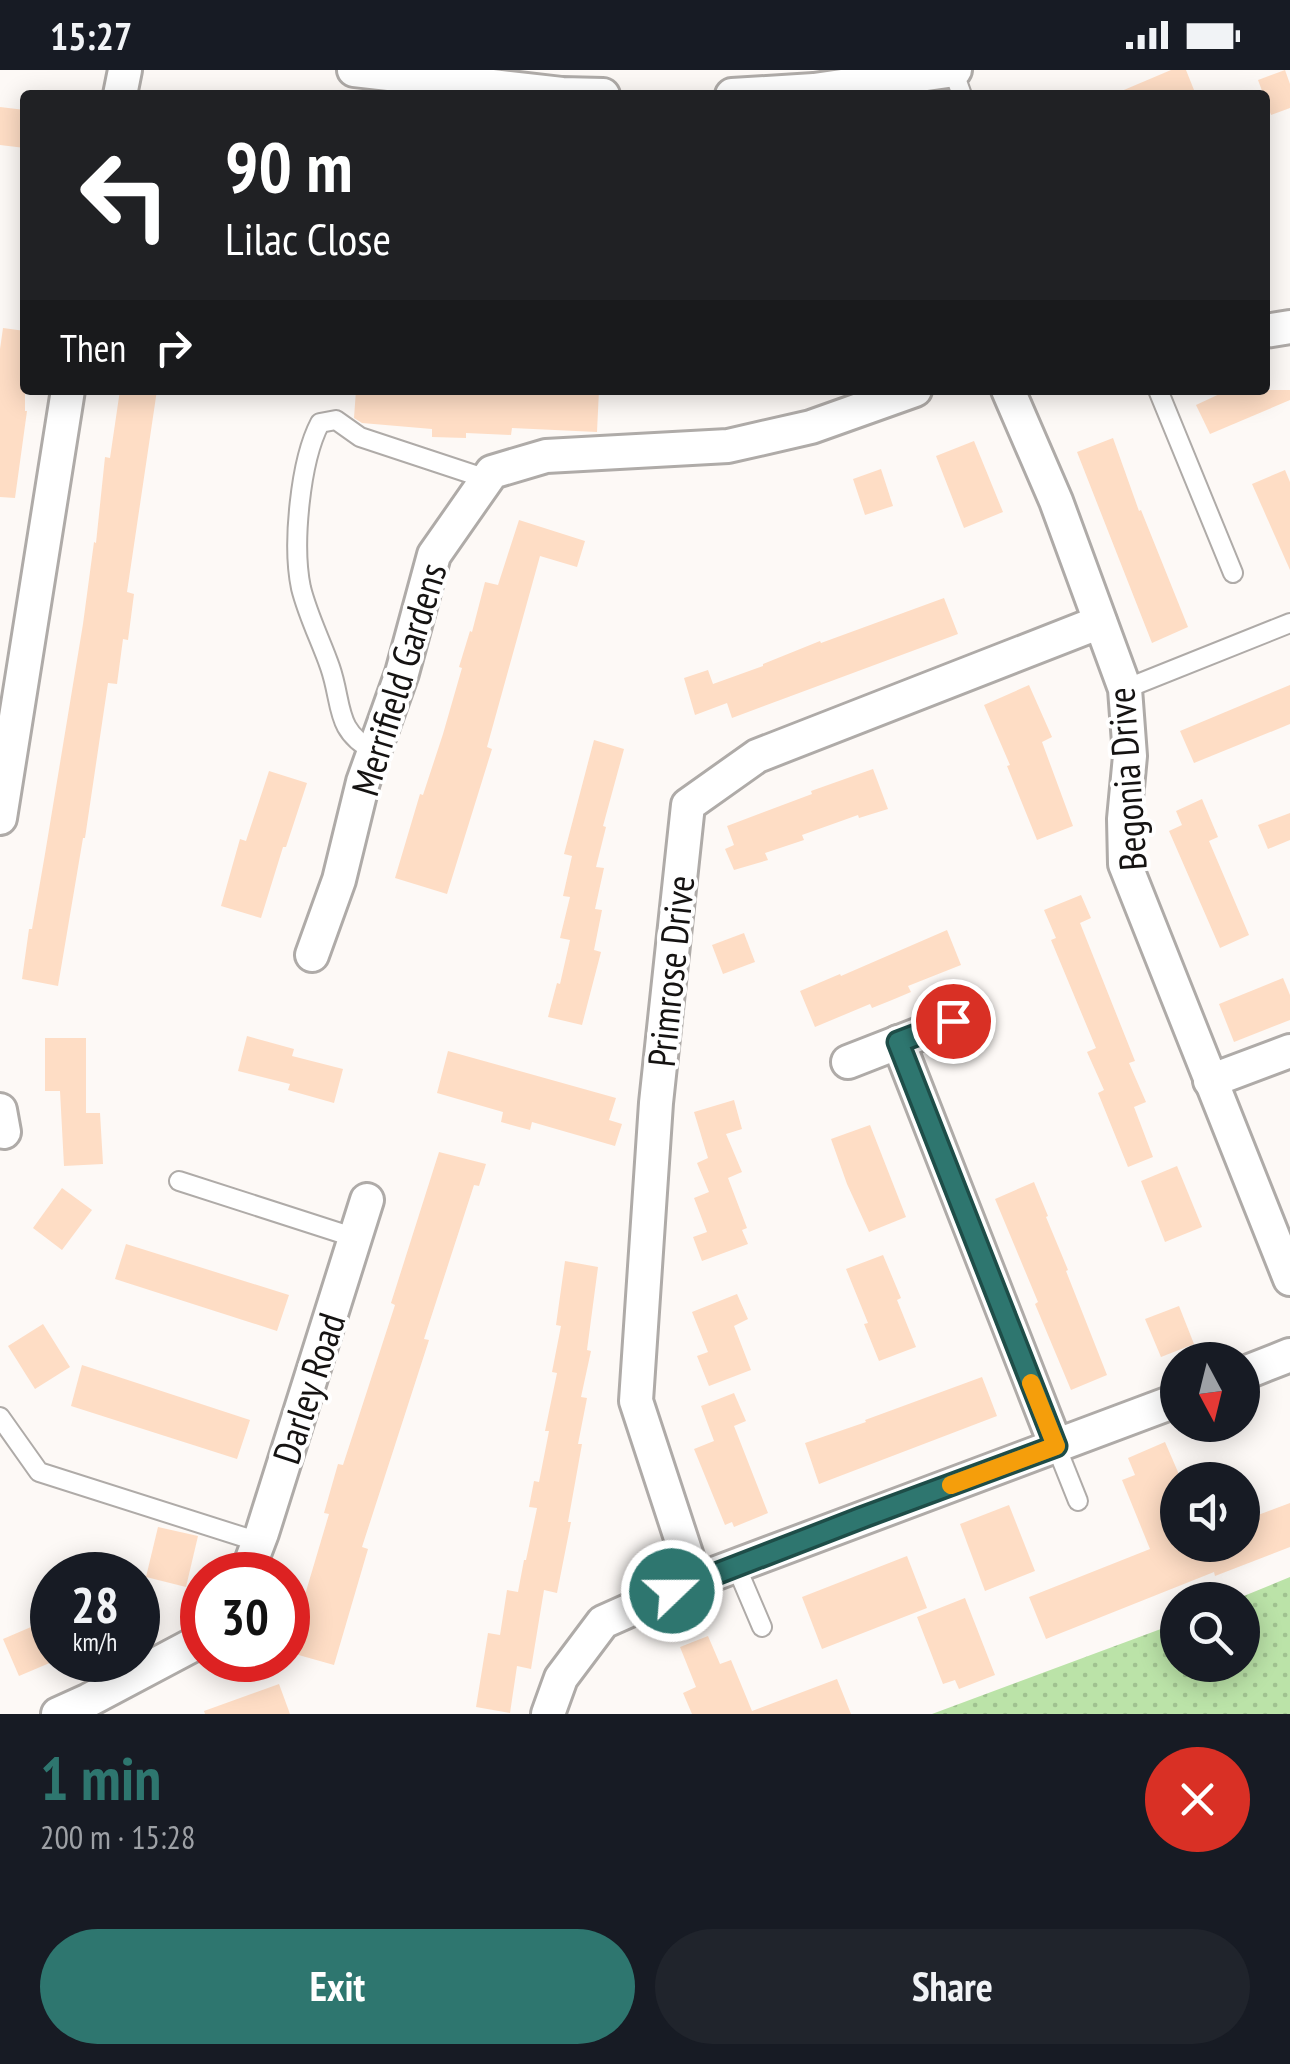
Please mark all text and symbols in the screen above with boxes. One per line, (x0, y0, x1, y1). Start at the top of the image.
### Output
text: 15:27 (50, 11, 132, 60)
text: 90 m (225, 121, 353, 211)
icon: left (60, 130, 190, 260)
text: Lilac Close (225, 209, 391, 267)
icon: right (146, 320, 201, 375)
text: Then (60, 323, 126, 372)
street label: Merrifield Gardens (339, 557, 457, 801)
street label: Begonia Drive (1095, 686, 1157, 872)
street label: Primrose Drive (636, 873, 704, 1069)
pin (911, 979, 996, 1064)
icon: arrive (926, 994, 981, 1049)
street label: Darley Road (261, 1306, 355, 1470)
north arrow (1160, 1342, 1260, 1442)
map controls (1160, 1342, 1260, 1682)
button: sound (1160, 1462, 1260, 1562)
position arrow (620, 1539, 724, 1643)
speed limit sign: 30 (180, 1552, 310, 1682)
text: 28 (71, 1572, 119, 1637)
button: search (1160, 1582, 1260, 1682)
text: km/h (73, 1626, 117, 1658)
text: 1 min (40, 1739, 161, 1817)
button: close (1145, 1747, 1250, 1852)
text: 200 m · 15:28 (40, 1816, 195, 1858)
button: Exit (40, 1929, 635, 2044)
button: Share (655, 1929, 1250, 2044)

